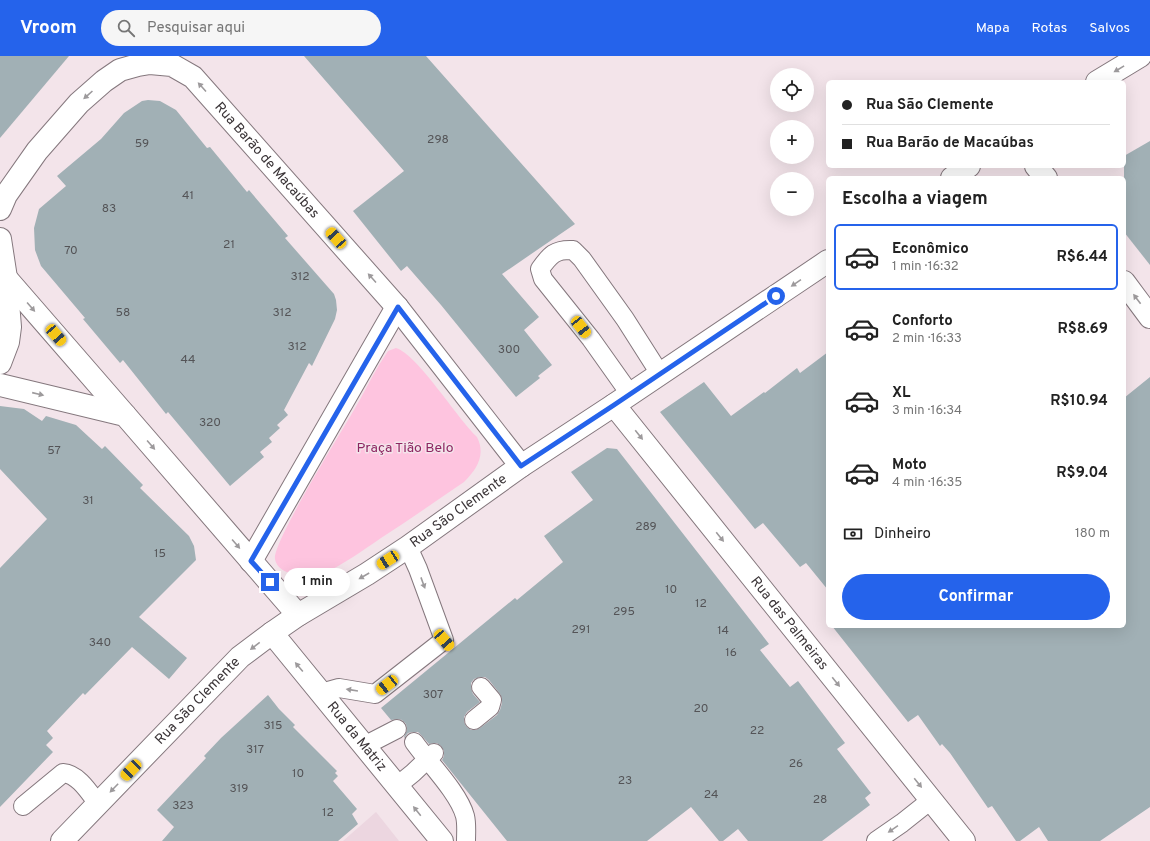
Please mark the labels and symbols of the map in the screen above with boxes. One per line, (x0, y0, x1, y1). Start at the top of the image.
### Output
one-way arrow (1114, 65, 1124, 73)
one-way arrow (197, 81, 206, 92)
one-way arrow (83, 90, 94, 99)
street label: Rua Barão de Macaúbas (211, 99, 323, 222)
house number: 298 (427, 132, 449, 148)
house number: 59 (135, 136, 149, 152)
house number: 41 (182, 188, 194, 204)
house number: 83 (102, 201, 116, 217)
car (324, 225, 348, 251)
house number: 21 (223, 237, 235, 253)
house number: 70 (64, 243, 78, 259)
house number: 312 (290, 269, 310, 285)
one-way arrow (367, 273, 376, 283)
one-way arrow (790, 279, 801, 287)
route start (767, 287, 785, 305)
one-way arrow (1133, 294, 1141, 305)
one-way arrow (27, 302, 36, 313)
house number: 58 (116, 305, 130, 321)
house number: 312 (272, 305, 292, 321)
car (569, 314, 593, 340)
car (44, 322, 68, 348)
house number: 312 (287, 339, 307, 355)
house number: 300 (498, 342, 520, 358)
house number: 44 (181, 352, 195, 368)
one-way arrow (32, 392, 44, 398)
house number: 320 (199, 415, 221, 431)
one-way arrow (634, 430, 643, 441)
one-way arrow (147, 440, 156, 451)
park label: Praça Tião Belo (356, 440, 454, 457)
house number: 57 (47, 443, 61, 459)
street label: Rua São Clemente (407, 470, 510, 551)
house number: 31 (82, 493, 94, 509)
house number: 289 (635, 519, 657, 535)
one-way arrow (716, 531, 724, 542)
one-way arrow (231, 539, 241, 549)
house number: 15 (154, 546, 166, 562)
car (375, 548, 401, 572)
callout: 1 min (284, 568, 350, 596)
one-way arrow (358, 572, 370, 579)
route end (261, 573, 279, 591)
street label: Rua das Palmeiras (747, 573, 832, 673)
one-way arrow (420, 577, 426, 589)
house number: 10 (665, 582, 677, 598)
house number: 12 (695, 596, 707, 612)
house number: 295 (613, 604, 635, 620)
house number: 291 (572, 622, 590, 638)
house number: 14 (717, 623, 729, 639)
car (432, 627, 456, 653)
house number: 340 (89, 635, 111, 651)
one-way arrow (249, 642, 260, 650)
house number: 16 (725, 645, 737, 661)
street label: Rua São Clemente (151, 654, 244, 748)
one-way arrow (295, 662, 304, 672)
car (374, 673, 400, 697)
one-way arrow (832, 677, 841, 687)
one-way arrow (346, 687, 358, 693)
house number: 307 (423, 687, 443, 703)
street label: Rua da Matriz (323, 698, 390, 775)
house number: 20 (693, 701, 709, 717)
house number: 315 (263, 718, 283, 734)
house number: 22 (750, 723, 764, 739)
house number: 317 (246, 742, 264, 758)
house number: 26 (789, 756, 803, 772)
car (118, 757, 144, 783)
house number: 10 (292, 766, 304, 782)
house number: 23 (618, 773, 632, 789)
one-way arrow (913, 778, 922, 789)
house number: 319 (230, 781, 248, 797)
one-way arrow (109, 783, 119, 793)
house number: 24 (704, 787, 718, 803)
house number: 28 (813, 792, 827, 808)
house number: 323 (172, 798, 194, 814)
house number: 12 (322, 805, 334, 821)
one-way arrow (413, 805, 422, 816)
one-way arrow (887, 826, 898, 833)

